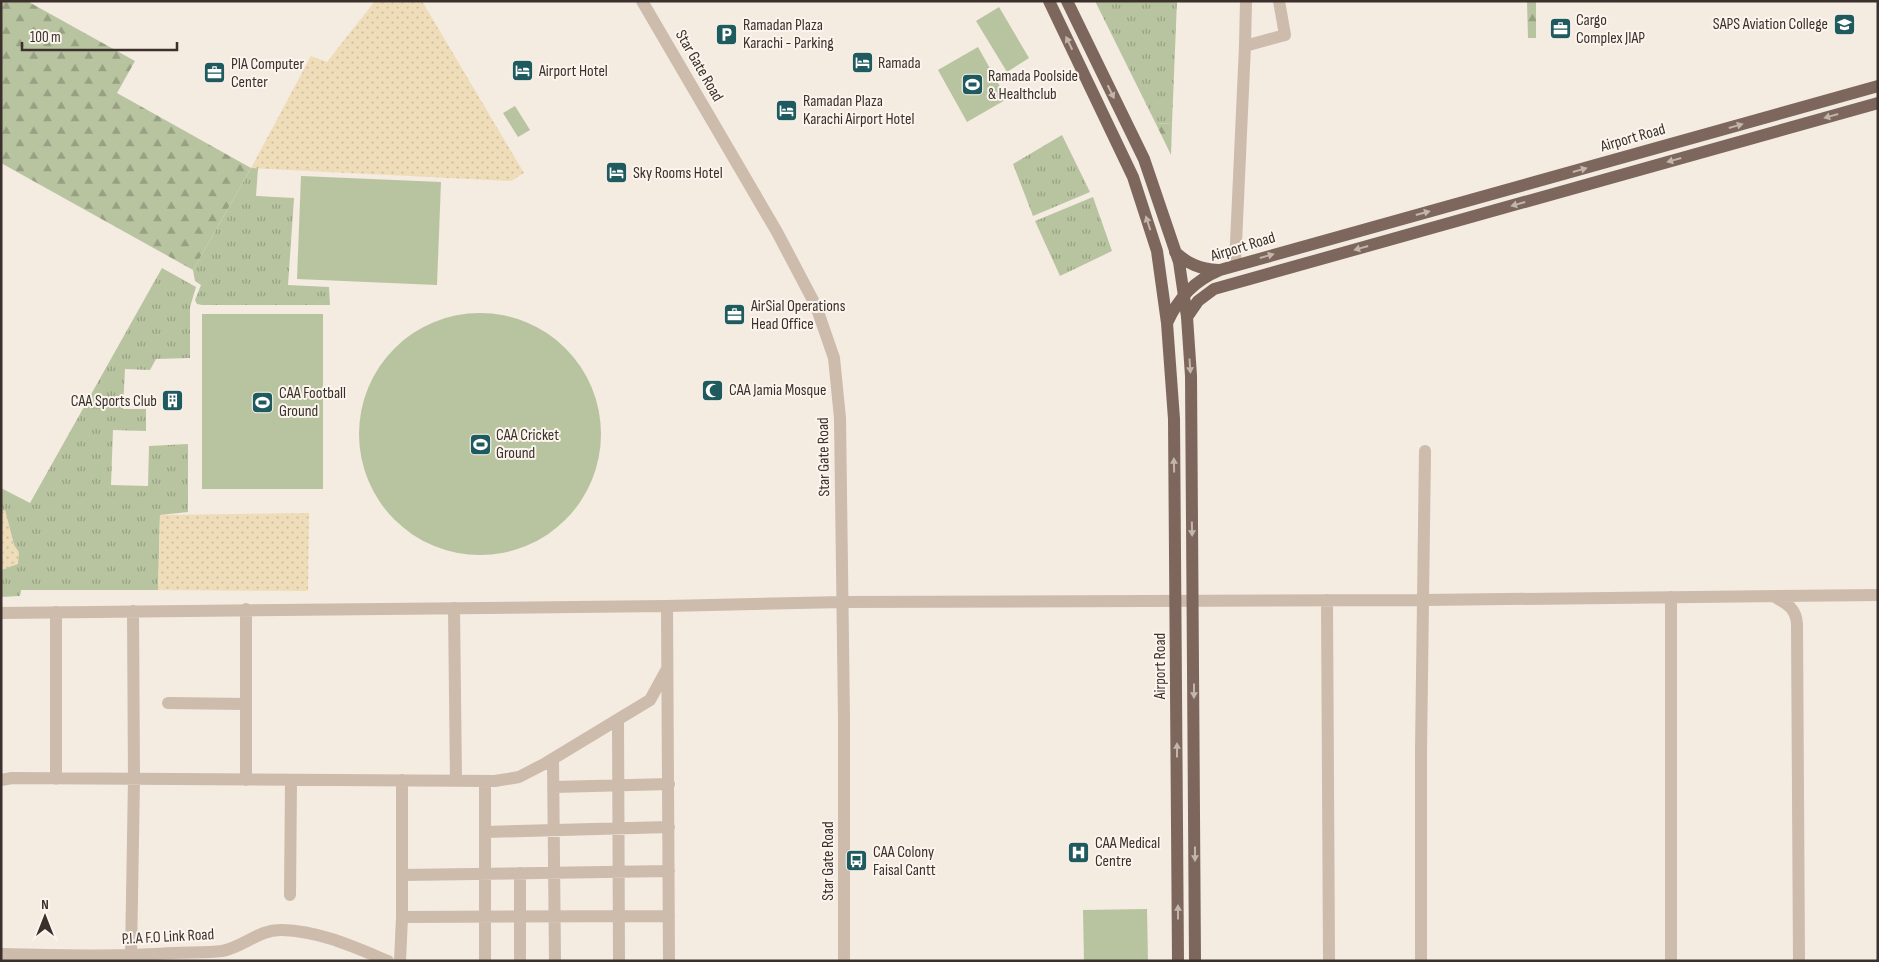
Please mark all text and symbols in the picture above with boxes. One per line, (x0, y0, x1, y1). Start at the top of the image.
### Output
place label: Cargo Complex JIAP (1576, 11, 1645, 48)
school or university icon: SAPS Aviation College (1832, 12, 1856, 36)
place label: SAPS Aviation College (1713, 15, 1828, 34)
place label: Ramadan Plaza Karachi - Parking (743, 16, 834, 53)
office icon: Cargo Complex JIAP (1548, 17, 1572, 41)
scale bar (22, 20, 178, 52)
parking icon: Ramadan Plaza Karachi - Parking (715, 22, 739, 46)
street label: Star Gate Road (671, 27, 727, 105)
text: 100 m (30, 28, 61, 47)
one-way arrow (1064, 36, 1072, 50)
hotel icon: Ramada (850, 51, 874, 75)
place label: Ramada (878, 54, 921, 73)
place label: PIA Computer Center (231, 55, 304, 92)
hotel icon: Airport Hotel (511, 59, 535, 83)
office icon: PIA Computer Center (203, 61, 227, 85)
place label: Airport Hotel (538, 62, 608, 81)
place label: Ramada Poolside & Healthclub (988, 67, 1078, 104)
sports icon: Ramada Poolside & Healthclub (960, 73, 984, 97)
one-way arrow (1107, 85, 1115, 99)
place label: Ramadan Plaza Karachi Airport Hotel (803, 92, 914, 129)
hotel icon: Ramadan Plaza Karachi Airport Hotel (775, 98, 799, 122)
one-way arrow (1823, 113, 1838, 121)
street label: Airport Road (1597, 120, 1668, 157)
one-way arrow (1729, 121, 1744, 129)
one-way arrow (1667, 157, 1682, 165)
hotel icon: Sky Rooms Hotel (605, 161, 629, 185)
place label: Sky Rooms Hotel (633, 164, 723, 183)
one-way arrow (1573, 166, 1588, 174)
one-way arrow (1510, 201, 1525, 209)
one-way arrow (1416, 209, 1431, 217)
one-way arrow (1144, 216, 1151, 231)
street label: Airport Road (1207, 228, 1278, 266)
one-way arrow (1354, 244, 1369, 252)
one-way arrow (1259, 252, 1274, 260)
place label: AirSial Operations Head Office (750, 297, 846, 334)
office icon: AirSial Operations Head Office (723, 303, 747, 327)
one-way arrow (1186, 358, 1194, 374)
mosque icon: CAA Jamia Mosque (701, 378, 725, 402)
place label: CAA Jamia Mosque (729, 381, 826, 400)
place label: CAA Football Ground (279, 384, 346, 421)
building icon: CAA Sports Club (161, 389, 185, 413)
sports icon: CAA Football Ground (251, 390, 275, 414)
place label: CAA Sports Club (71, 392, 157, 411)
street label: Star Gate Road (814, 417, 834, 497)
place label: CAA Cricket Ground (496, 426, 559, 463)
sports icon: CAA Cricket Ground (468, 432, 492, 456)
one-way arrow (1170, 456, 1178, 472)
one-way arrow (1189, 521, 1197, 537)
street label: Airport Road (1151, 633, 1170, 700)
one-way arrow (1190, 683, 1198, 699)
one-way arrow (1173, 741, 1181, 757)
street label: Star Gate Road (819, 821, 838, 901)
place label: CAA Medical Centre (1095, 834, 1160, 871)
hospital icon: CAA Medical Centre (1067, 840, 1091, 864)
place label: CAA Colony Faisal Cantt (873, 843, 936, 880)
one-way arrow (1191, 846, 1199, 862)
bus stop icon: CAA Colony Faisal Cantt (845, 849, 869, 873)
north arrow (20, 892, 70, 942)
text: N (41, 896, 49, 913)
one-way arrow (1174, 904, 1182, 920)
street label: P.I.A F.O Link Road (121, 925, 215, 949)

